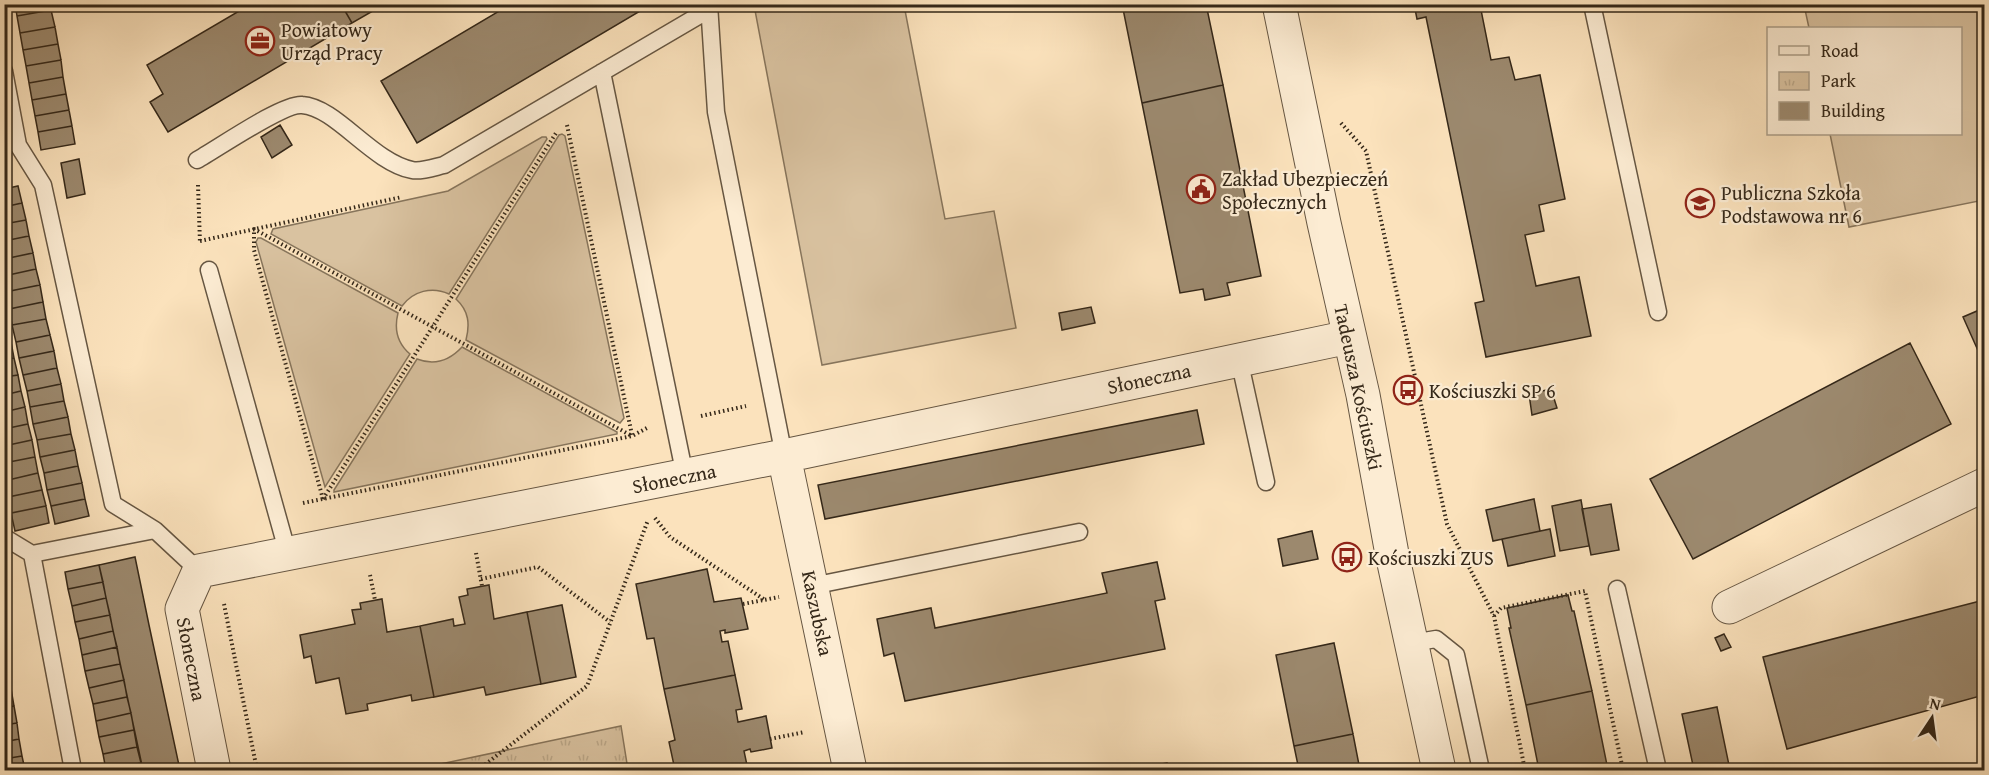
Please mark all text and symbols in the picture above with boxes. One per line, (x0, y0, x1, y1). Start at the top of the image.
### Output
place label: Powiatowy Urząd Pracy (281, 15, 383, 67)
office icon: Powiatowy Urząd Pracy (244, 25, 276, 57)
legend (1767, 27, 1962, 135)
text: Road (1821, 37, 1859, 64)
text: Park (1821, 67, 1857, 94)
text: Building (1821, 97, 1885, 124)
place label: Zakład Ubezpieczeń Społecznych (1222, 164, 1388, 216)
public building icon: Zakład Ubezpieczeń Społecznych (1185, 173, 1217, 205)
place label: Publiczna Szkoła Podstawowa nr 6 (1721, 178, 1862, 230)
school or university icon: Publiczna Szkoła Podstawowa nr 6 (1684, 187, 1716, 219)
street label: Tadeusza Kościuszki (1327, 301, 1391, 473)
street label: Słoneczna (1105, 355, 1194, 401)
bus stop icon: Kościuszki SP 6 (1392, 374, 1424, 406)
place label: Kościuszki SP 6 (1429, 376, 1556, 405)
street label: Słoneczna (630, 456, 719, 500)
bus stop icon: Kościuszki ZUS (1331, 541, 1363, 573)
place label: Kościuszki ZUS (1368, 543, 1494, 572)
street label: Kaszubska (795, 568, 841, 659)
street label: Słoneczna (170, 615, 214, 704)
north arrow (1902, 688, 1962, 748)
text: N (1927, 690, 1944, 716)

